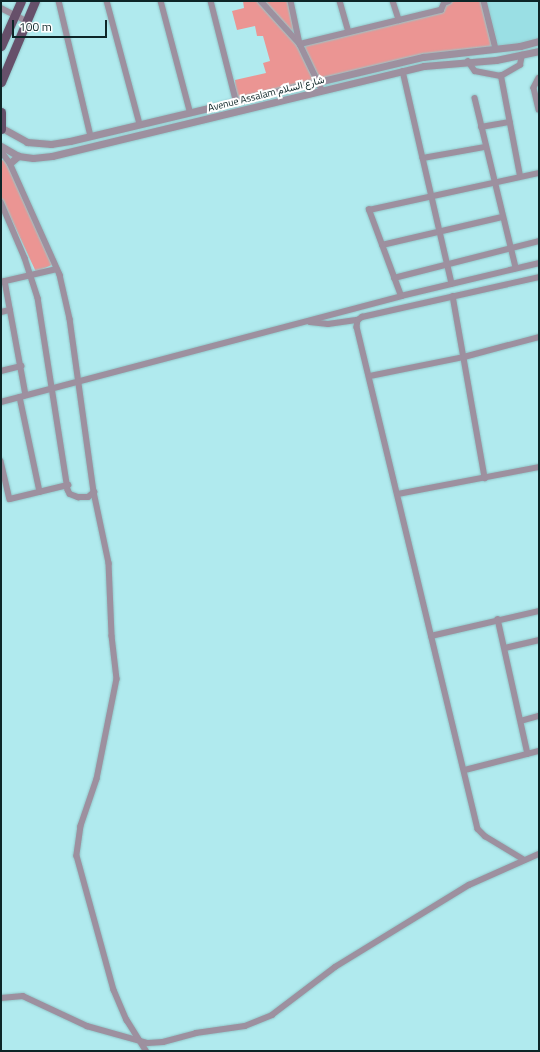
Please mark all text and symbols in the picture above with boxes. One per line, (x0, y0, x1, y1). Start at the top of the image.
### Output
scale bar (14, 12, 109, 38)
text: 100 m (19, 17, 52, 36)
street label: Avenue Assalam شارع السلام (207, 74, 325, 114)

